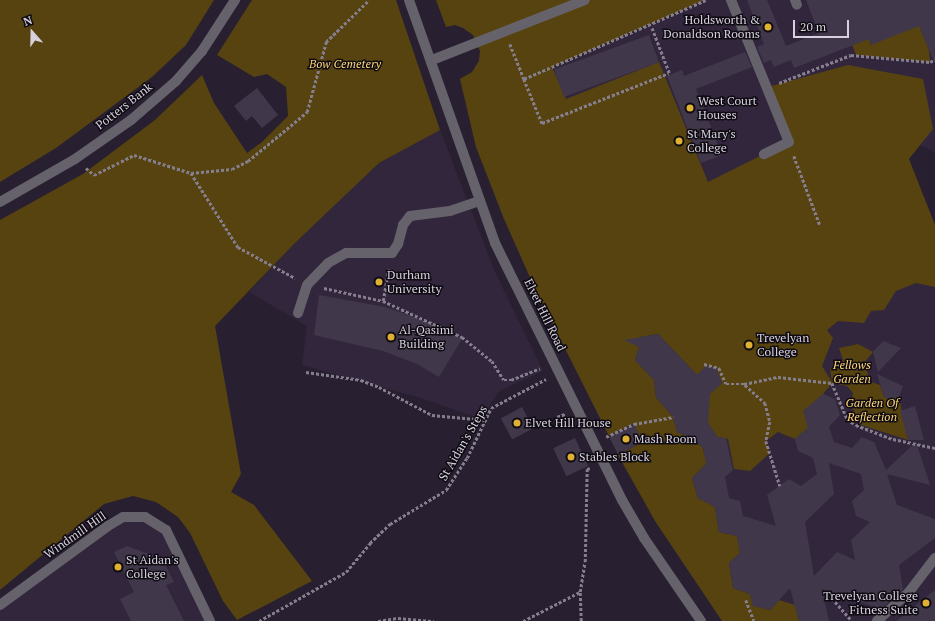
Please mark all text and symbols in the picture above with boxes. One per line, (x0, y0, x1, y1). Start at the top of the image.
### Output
north arrow (12, 12, 52, 52)
scale bar (795, 12, 851, 38)
text: N (22, 13, 34, 29)
place label: Holdsworth & Donaldson Rooms (663, 13, 760, 41)
text: 20 m (800, 19, 826, 34)
marker: Holdsworth & Donaldson Rooms (763, 22, 773, 32)
park label: Bow Cemetery (309, 57, 381, 71)
street label: Potters Bank (93, 79, 155, 133)
place label: West Court Houses (698, 94, 757, 122)
marker: West Court Houses (685, 103, 695, 113)
place label: St Mary's College (687, 127, 736, 155)
marker: St Mary's College (674, 136, 684, 146)
place label: Durham University (387, 268, 442, 296)
street label: Elvet Hill Road (521, 276, 569, 354)
marker: Durham University (374, 277, 384, 287)
place label: Al-Qasimi Building (399, 323, 454, 351)
place label: Trevelyan College (757, 331, 809, 359)
marker: Al-Qasimi Building (386, 332, 396, 342)
marker: Trevelyan College (744, 340, 754, 350)
park label: Fellows Garden (833, 358, 871, 386)
park label: Garden Of Reflection (846, 396, 898, 424)
street label: St Aidan's Steps (436, 403, 490, 483)
place label: Elvet Hill House (525, 416, 611, 430)
marker: Elvet Hill House (512, 418, 522, 428)
place label: Mash Room (634, 432, 697, 446)
marker: Mash Room (621, 434, 631, 444)
place label: Stables Block (579, 450, 650, 464)
marker: Stables Block (566, 452, 576, 462)
street label: Windmill Hill (41, 508, 109, 562)
place label: St Aidan's College (126, 553, 179, 581)
marker: St Aidan's College (113, 562, 123, 572)
place label: Trevelyan College Fitness Suite (823, 589, 918, 617)
marker: Trevelyan College Fitness Suite (921, 598, 931, 608)

